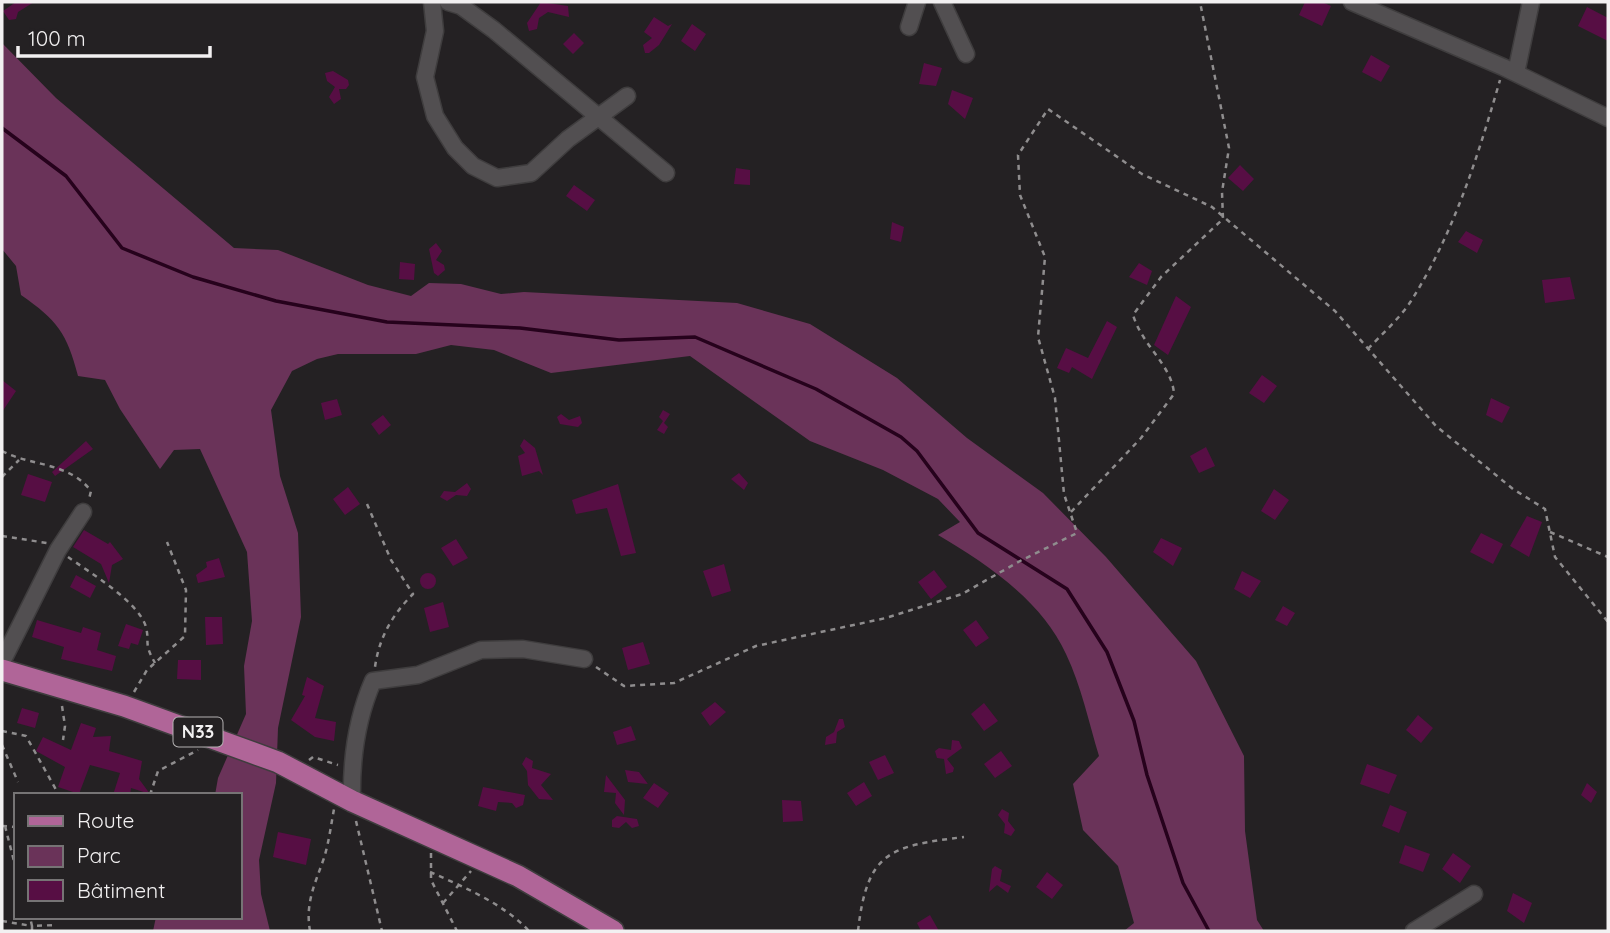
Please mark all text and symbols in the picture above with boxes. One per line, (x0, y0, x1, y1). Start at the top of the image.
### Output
scale bar (18, 14, 210, 58)
text: 100 m (28, 25, 86, 51)
road number: N33 (174, 718, 222, 746)
legend (14, 793, 242, 919)
text: Route (77, 807, 134, 833)
text: Parc (77, 842, 121, 868)
text: Bâtiment (77, 877, 165, 903)

